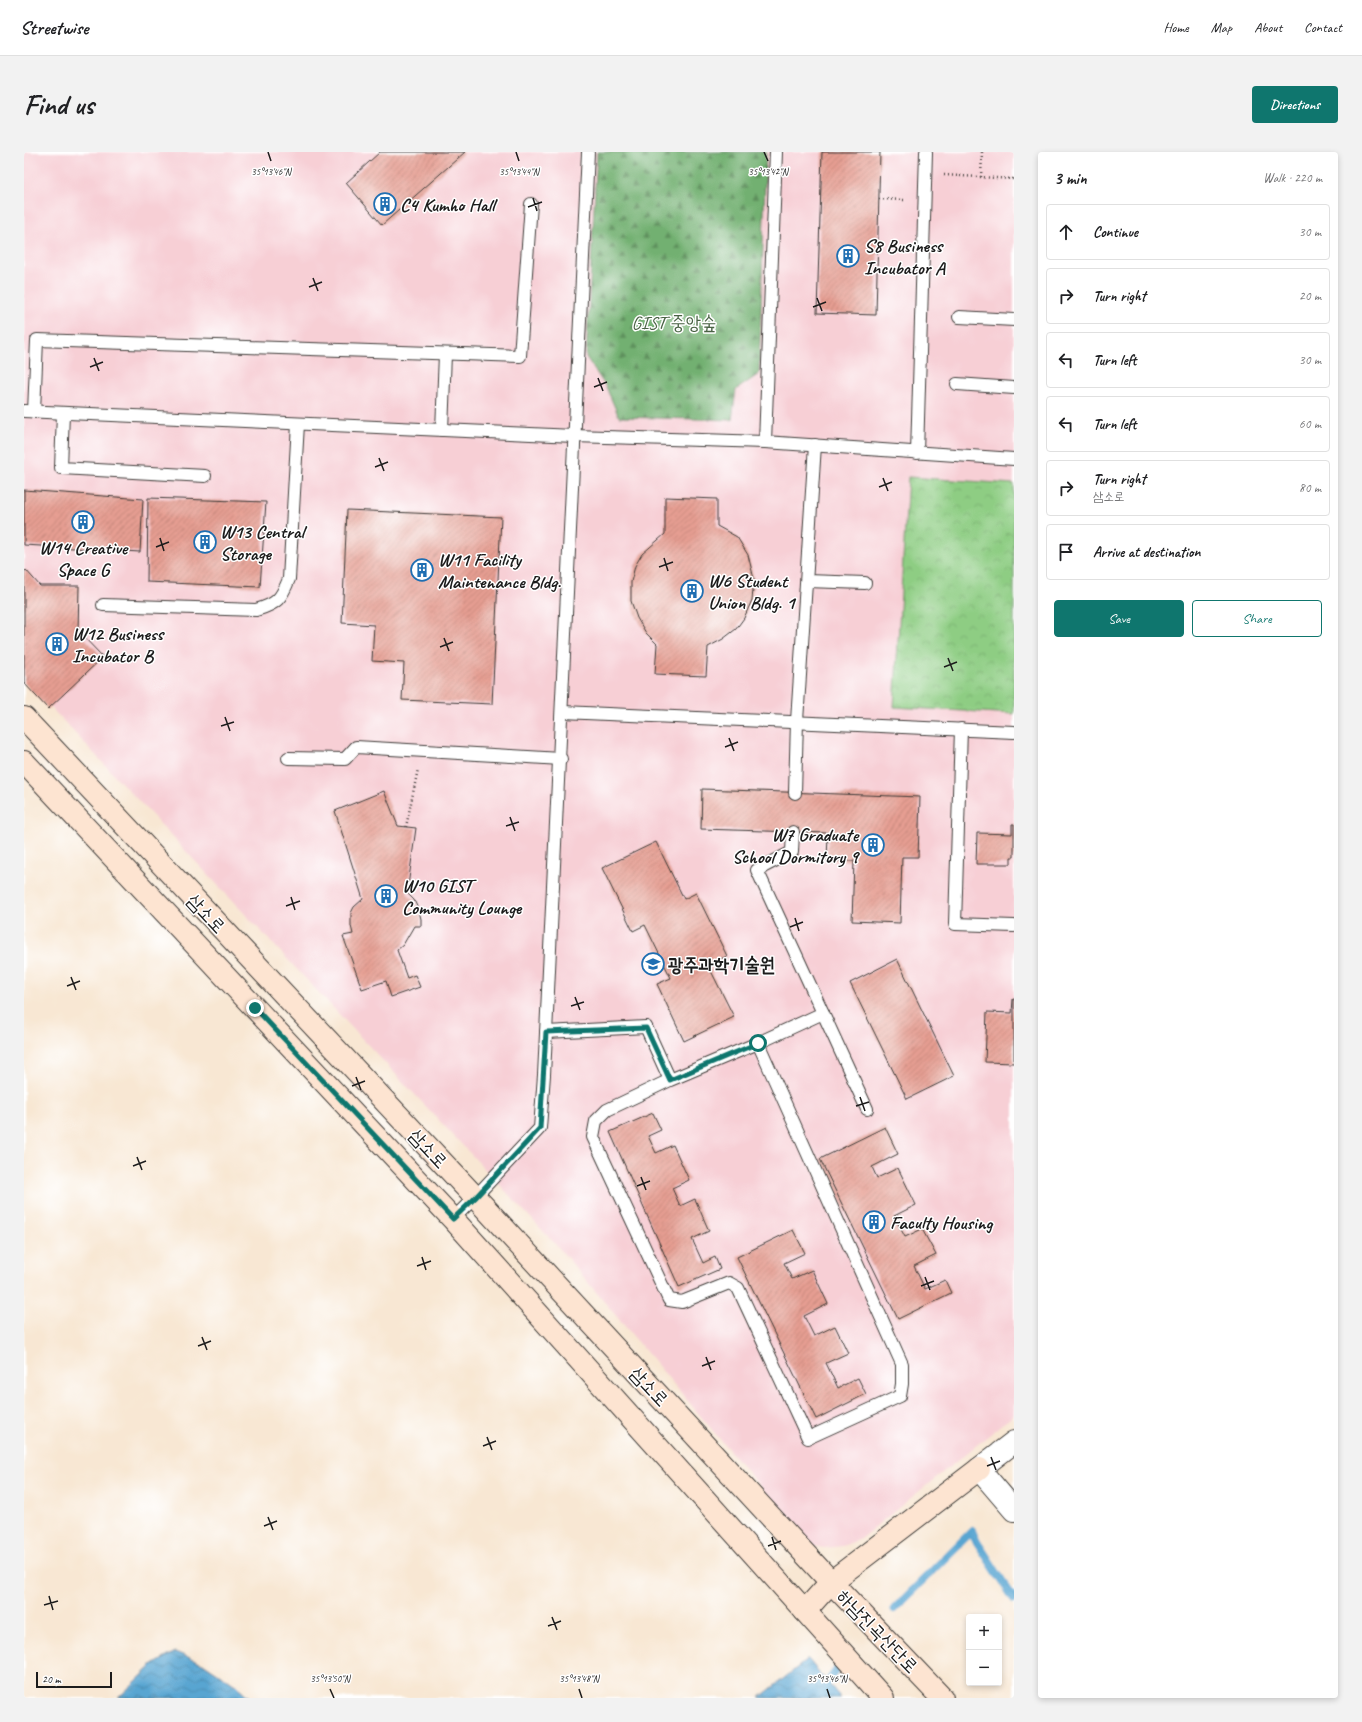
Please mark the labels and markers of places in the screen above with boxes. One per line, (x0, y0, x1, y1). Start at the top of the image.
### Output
building icon: C4 Kumho Hall (372, 191, 398, 217)
place label: C4 Kumho Hall (400, 193, 498, 217)
place label: S8 Business Incubator A (864, 234, 946, 280)
building icon: S8 Business Incubator A (835, 243, 861, 269)
building icon: W14 Creative Space G (70, 509, 96, 535)
place label: W13 Central Storage (220, 520, 307, 566)
building icon: W13 Central Storage (192, 529, 218, 555)
place label: W14 Creative Space G (39, 536, 129, 582)
place label: W11 Facility Maintenance Bldg. (438, 548, 561, 594)
building icon: W11 Facility Maintenance Bldg. (409, 557, 435, 583)
place label: W6 Student Union Bldg. 1 (708, 569, 797, 615)
building icon: W6 Student Union Bldg. 1 (679, 578, 705, 604)
place label: W12 Business Incubator B (72, 622, 165, 668)
building icon: W12 Business Incubator B (44, 631, 70, 657)
place label: W7 Graduate School Dormitory 9 (732, 823, 861, 869)
building icon: W7 Graduate School Dormitory 9 (860, 832, 886, 858)
place label: W10 GIST Community Lounge (402, 874, 523, 920)
building icon: W10 GIST Community Lounge (373, 883, 399, 909)
school or university icon: 광주과학기술원 (640, 951, 666, 977)
place label: 광주과학기술원 (668, 953, 775, 977)
building icon: Faculty Housing (861, 1209, 887, 1235)
place label: Faculty Housing (890, 1211, 994, 1235)

